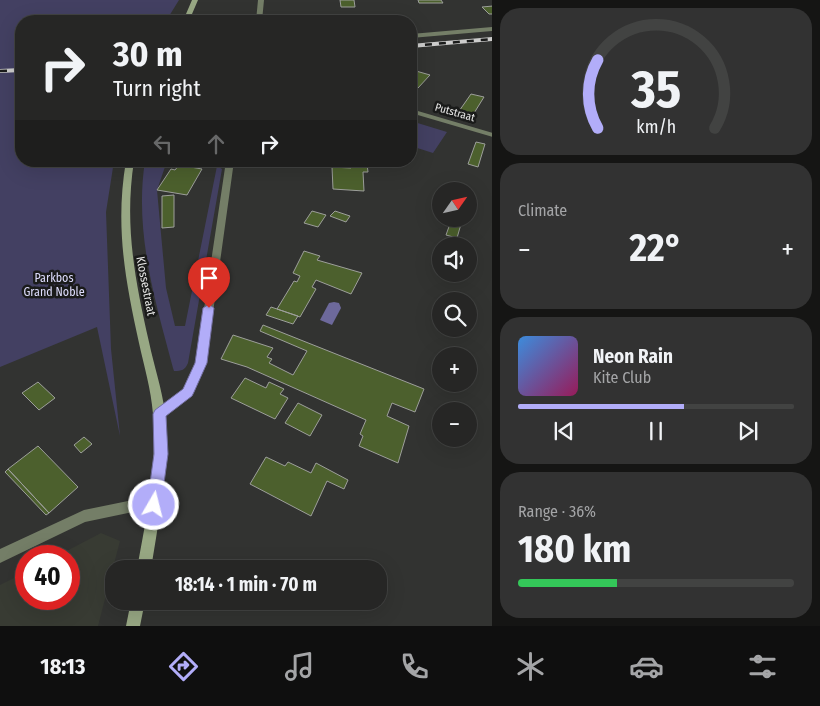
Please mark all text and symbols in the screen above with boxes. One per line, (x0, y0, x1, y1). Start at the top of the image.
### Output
text: 30 m (113, 33, 183, 75)
icon: right (30, 35, 95, 100)
text: 35 (630, 58, 681, 121)
text: Turn right (113, 75, 201, 102)
street label: Putstraat (433, 101, 477, 124)
text: km/h (636, 116, 676, 138)
icon: left (149, 130, 177, 158)
icon: ahead (202, 130, 230, 158)
icon: right (255, 130, 283, 158)
north arrow (432, 182, 478, 228)
map controls (432, 182, 477, 447)
text: Climate (518, 201, 567, 220)
text: 22° (629, 225, 682, 271)
text: − (518, 233, 531, 266)
text: + (781, 233, 794, 266)
button: sound (432, 237, 477, 282)
street label: Klossestraat (133, 255, 159, 317)
pin (188, 257, 230, 308)
icon: arrive (195, 264, 223, 292)
park label: Parkbos Grand Noble (23, 271, 85, 299)
button: search (432, 292, 477, 337)
text: Neon Rain (593, 345, 673, 368)
button: + (432, 347, 477, 392)
text: Kite Club (593, 368, 651, 387)
button: − (432, 402, 477, 447)
icon: previous (550, 417, 578, 445)
icon: pause (642, 417, 670, 445)
icon: next (734, 417, 762, 445)
position arrow (127, 478, 179, 530)
text: Range · 36% (518, 502, 596, 521)
text: 180 km (518, 526, 631, 572)
speed limit sign: 40 (15, 545, 80, 610)
text: 18:14 · 1 min · 70 m (175, 573, 317, 596)
icon: directions (166, 649, 201, 684)
icon: music (282, 649, 317, 684)
icon: phone (397, 649, 432, 684)
icon: climate (513, 649, 548, 684)
icon: car (629, 649, 664, 684)
icon: filters (745, 649, 780, 684)
text: 18:13 (40, 653, 85, 680)

